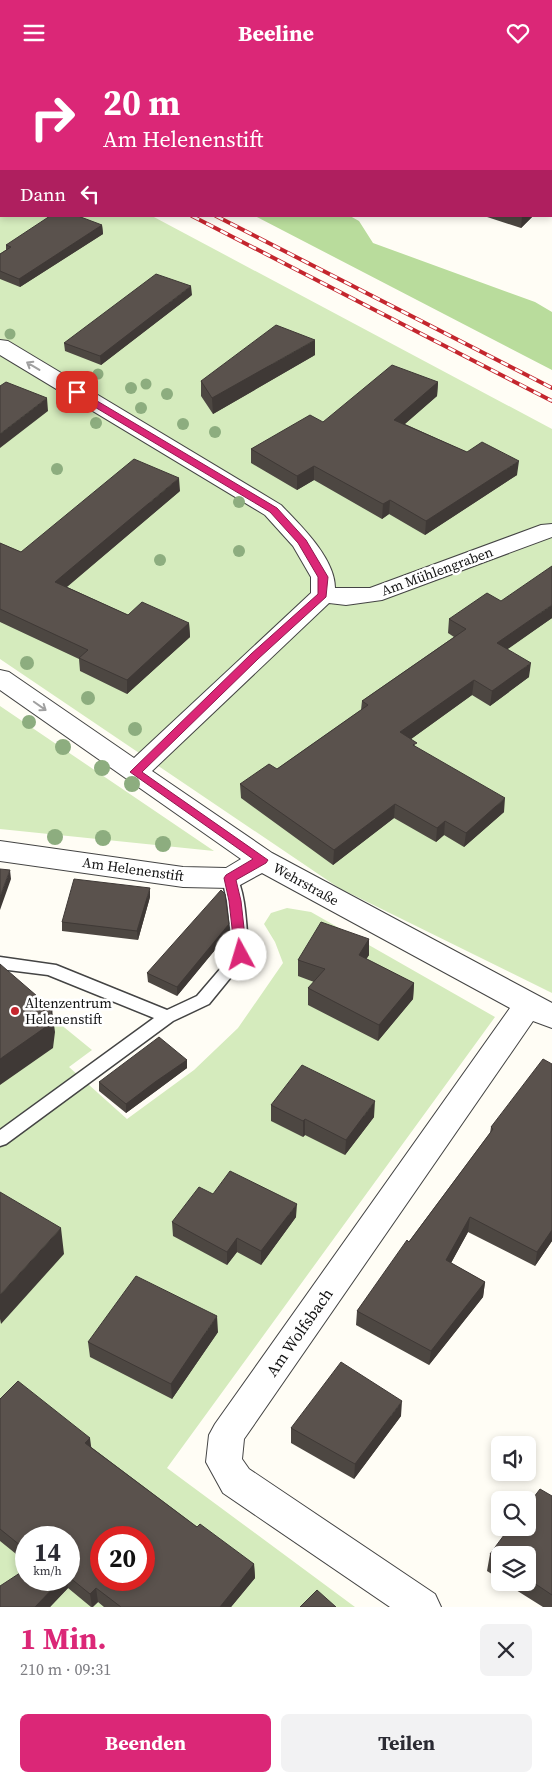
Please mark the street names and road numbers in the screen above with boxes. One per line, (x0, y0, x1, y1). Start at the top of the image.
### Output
street label: Am Mühlengraben (378, 541, 496, 601)
street label: Am Helenenstift (81, 852, 185, 886)
street label: Wehrstraße (269, 858, 343, 910)
street label: Am Wolfsbach (260, 1283, 338, 1381)

